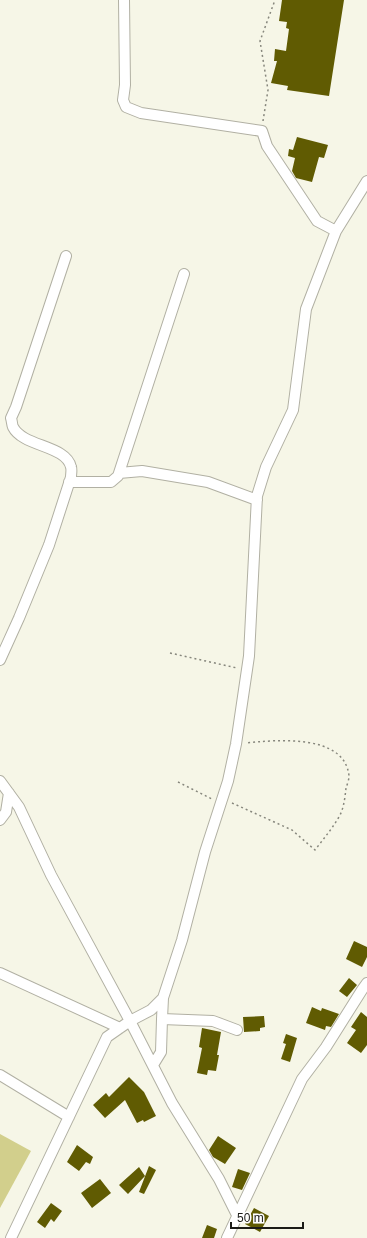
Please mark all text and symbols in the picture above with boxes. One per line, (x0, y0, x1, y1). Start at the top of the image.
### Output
scale bar (231, 1204, 303, 1230)
text: 50 m (237, 1211, 264, 1225)

